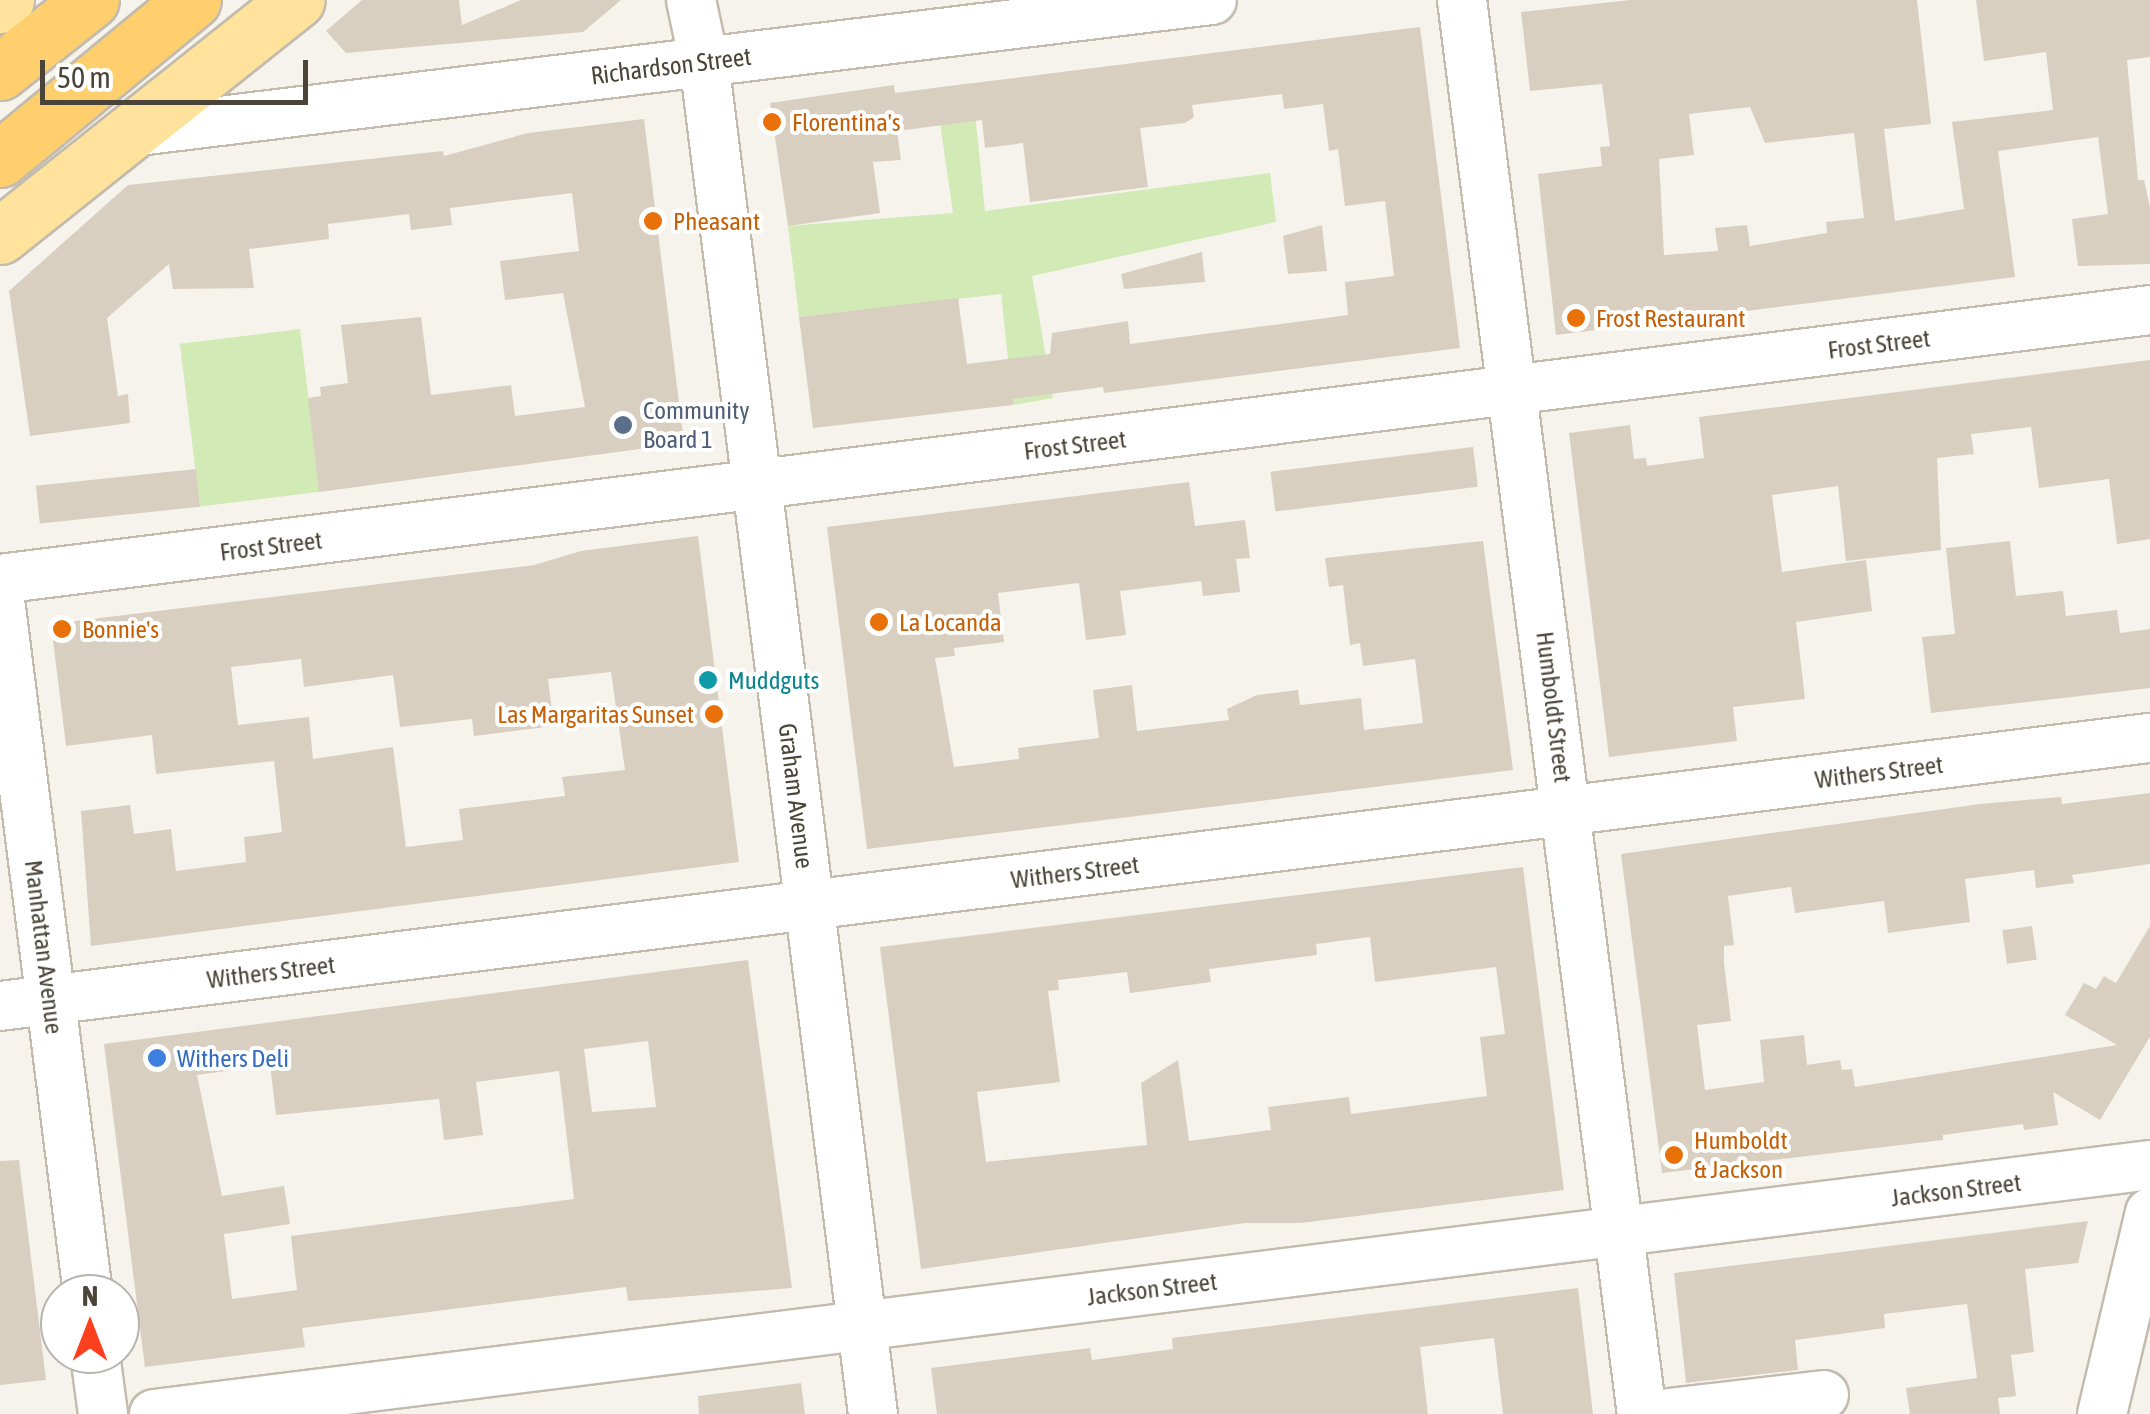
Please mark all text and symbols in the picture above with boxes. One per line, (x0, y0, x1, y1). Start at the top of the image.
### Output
scale bar (45, 40, 312, 102)
street label: Richardson Street (589, 41, 753, 91)
text: 50 m (57, 60, 111, 94)
place label: Florentina's (792, 107, 901, 137)
marker: Florentina's (761, 111, 783, 133)
place label: Pheasant (673, 206, 760, 236)
marker: Pheasant (642, 210, 664, 232)
place label: Frost Restaurant (1596, 303, 1746, 333)
marker: Frost Restaurant (1565, 307, 1587, 329)
street label: Frost Street (1826, 323, 1932, 365)
place label: Community Board 1 (643, 396, 749, 455)
marker: Community Board 1 (612, 414, 634, 436)
street label: Frost Street (1022, 424, 1128, 466)
street label: Frost Street (218, 525, 324, 567)
place label: La Locanda (899, 607, 1002, 637)
marker: La Locanda (868, 611, 890, 633)
place label: Bonnie's (82, 614, 159, 644)
marker: Bonnie's (51, 618, 73, 640)
street label: Humboldt Street (1530, 630, 1578, 784)
place label: Muddguts (728, 665, 819, 695)
marker: Muddguts (697, 669, 719, 691)
place label: Las Margaritas Sunset (497, 699, 694, 729)
marker: Las Margaritas Sunset (703, 703, 725, 725)
street label: Graham Avenue (772, 722, 820, 870)
street label: Withers Street (1813, 749, 1945, 795)
street label: Withers Street (1009, 849, 1141, 895)
street label: Manhattan Avenue (18, 858, 70, 1036)
street label: Withers Street (205, 949, 337, 995)
place label: Withers Deli (177, 1043, 289, 1073)
marker: Withers Deli (146, 1047, 168, 1069)
place label: Humboldt & Jackson (1694, 1126, 1788, 1185)
marker: Humboldt & Jackson (1663, 1144, 1685, 1166)
street label: Jackson Street (1889, 1167, 2023, 1213)
street label: Jackson Street (1085, 1266, 1219, 1312)
north arrow (40, 1274, 140, 1374)
text: N (82, 1280, 98, 1312)

